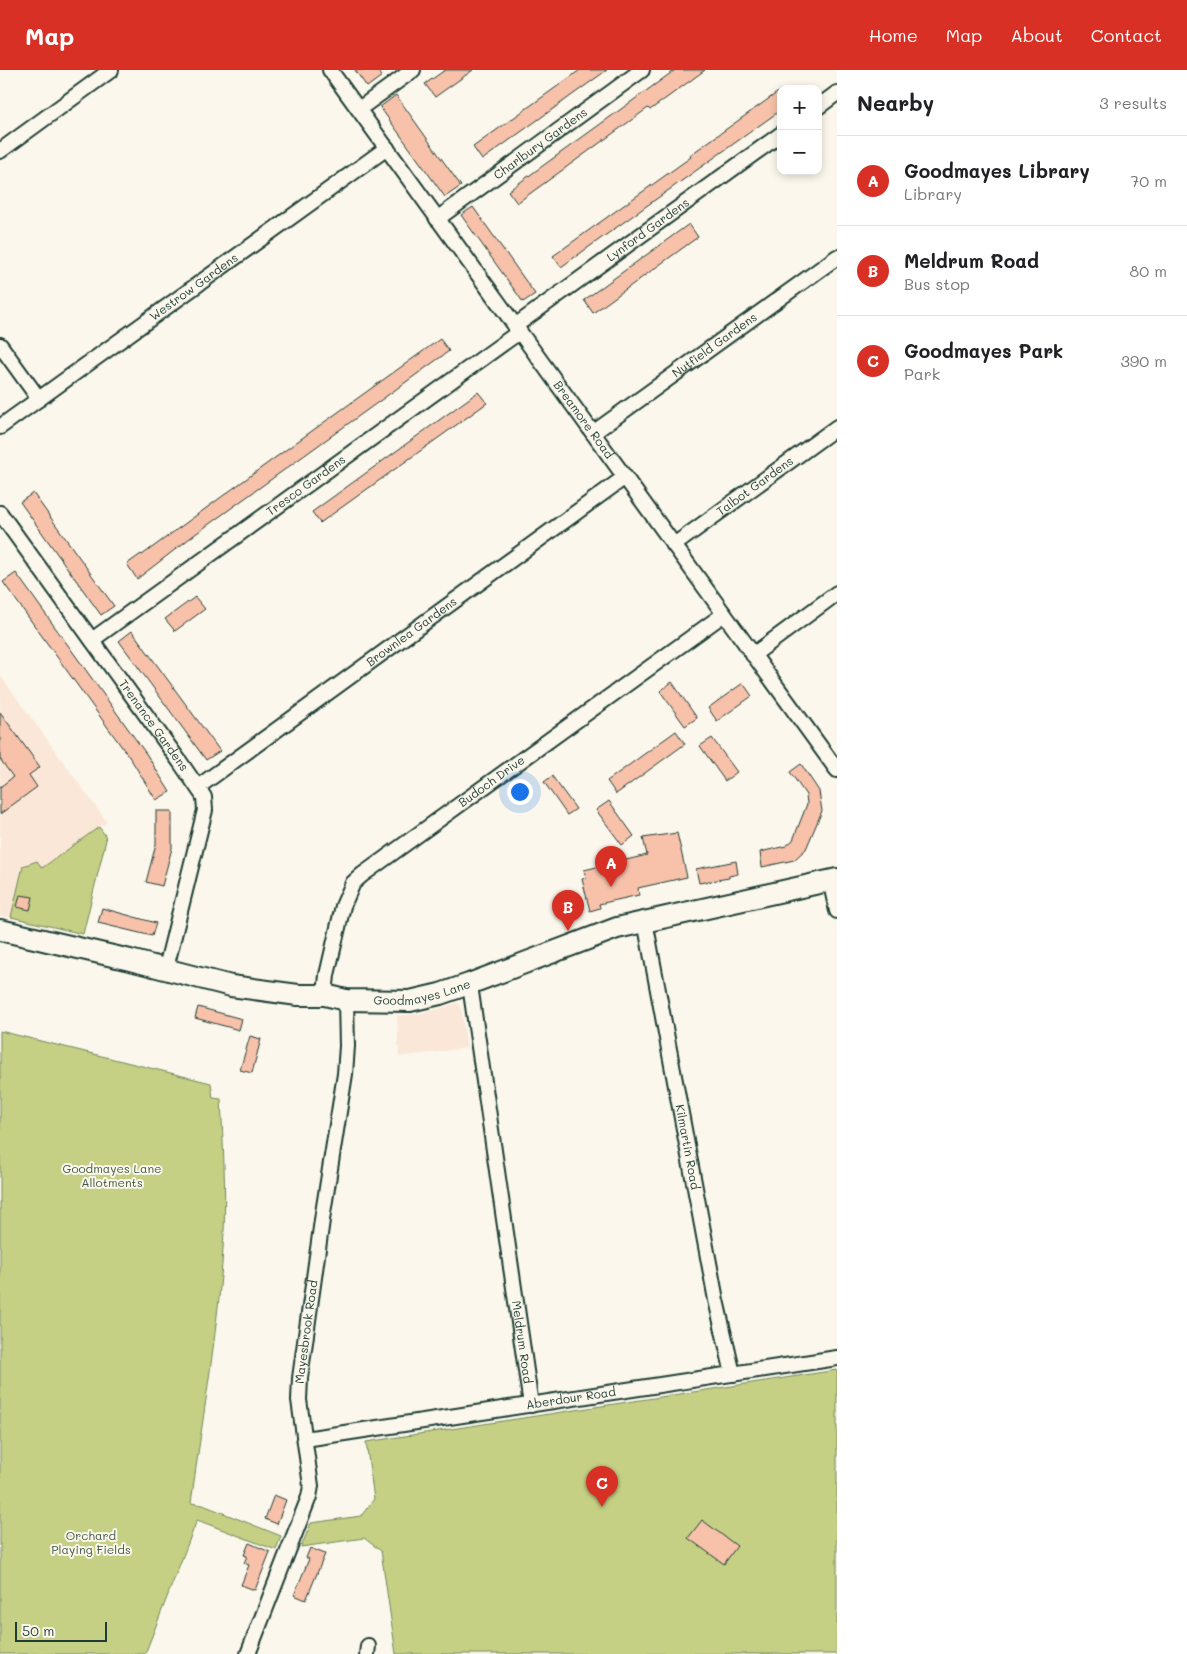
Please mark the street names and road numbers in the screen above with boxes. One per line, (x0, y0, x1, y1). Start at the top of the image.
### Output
street label: Charlbury Gardens (490, 103, 590, 182)
street label: Lynford Gardens (603, 194, 692, 265)
street label: Westrow Gardens (146, 249, 241, 324)
street label: Nutfield Gardens (668, 308, 760, 380)
street label: Breamore Road (551, 377, 618, 462)
street label: Tresco Gardens (263, 451, 348, 519)
street label: Talbot Gardens (713, 452, 796, 519)
street label: Brownlea Gardens (363, 593, 460, 669)
street label: Trenance Gardens (116, 676, 193, 774)
street label: Budoch Drive (455, 751, 528, 810)
street label: Goodmayes Lane (373, 975, 472, 1008)
street label: Kilmartin Road (673, 1103, 704, 1191)
street label: Mayesbrook Road (291, 1278, 321, 1384)
street label: Meldrum Road (509, 1299, 537, 1385)
street label: Aberdour Road (525, 1383, 617, 1412)

